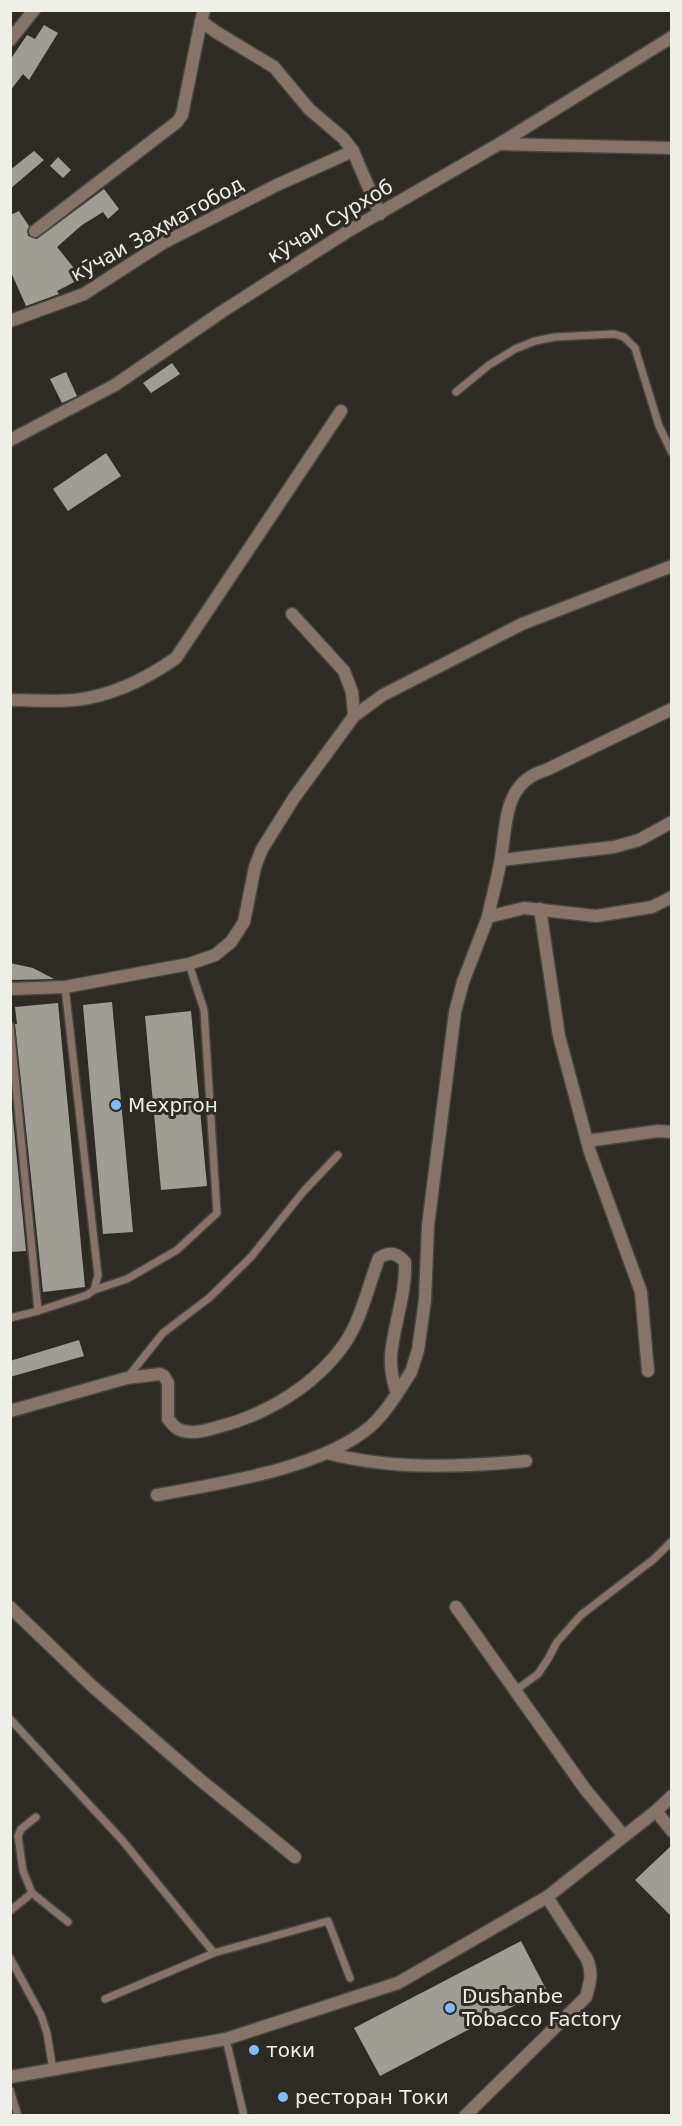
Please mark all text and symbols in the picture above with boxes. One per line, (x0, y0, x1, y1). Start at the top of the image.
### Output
street label: кӯчаи Заҳматобод (66, 172, 248, 286)
street label: кӯчаи Сурхоб (263, 174, 397, 268)
place label: Мехргон (128, 1093, 218, 1117)
marker: Мехргон (109, 1098, 123, 1112)
place label: Dushanbe Tobacco Factory (461, 1984, 622, 2031)
marker: Dushanbe Tobacco Factory (443, 2001, 457, 2015)
place label: токи (266, 2038, 315, 2062)
marker: токи (247, 2043, 261, 2057)
place label: ресторан Токи (295, 2085, 449, 2109)
marker: ресторан Токи (276, 2090, 290, 2104)

